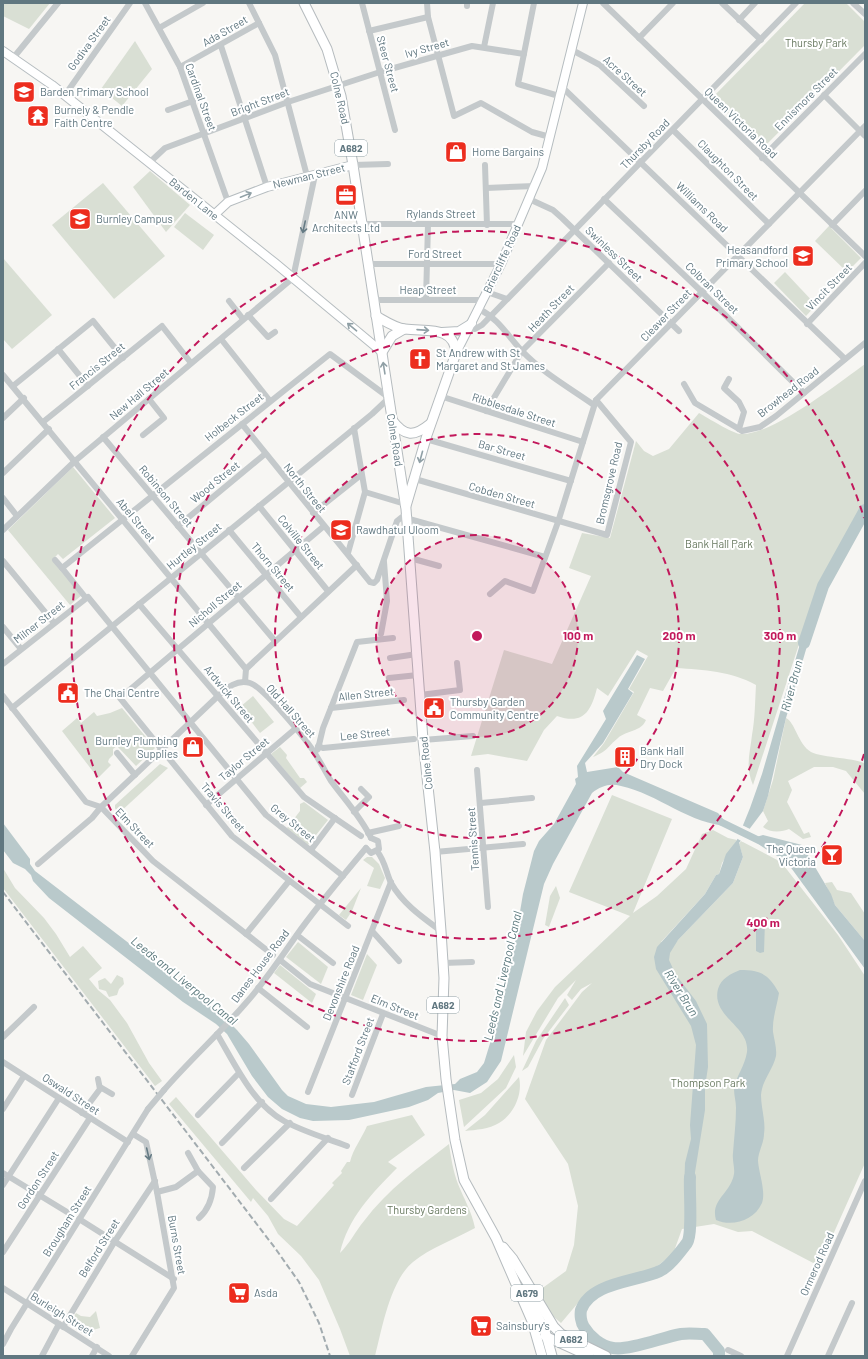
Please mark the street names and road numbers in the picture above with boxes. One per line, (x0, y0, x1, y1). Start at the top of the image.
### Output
street label: Ada Street (200, 12, 250, 49)
street label: Godiva Street (64, 13, 113, 73)
street label: Steer Street (375, 34, 402, 94)
street label: Ivy Street (403, 35, 450, 60)
street label: Acre Street (601, 53, 650, 99)
street label: Cardinal Street (183, 61, 220, 133)
street label: Ennismore Street (771, 64, 840, 133)
street label: Colne Road (328, 70, 353, 125)
street label: Bright Street (229, 84, 291, 119)
street label: Queen Victoria Road (702, 85, 780, 161)
street label: Thursby Road (617, 116, 672, 171)
street label: Claughton Street (695, 137, 761, 203)
road number: A682 (335, 140, 367, 156)
street label: Newman Street (271, 160, 346, 191)
street label: Barden Lane (167, 175, 222, 223)
street label: Williams Road (674, 179, 731, 235)
street label: Rylands Street (406, 207, 476, 220)
street label: Briercliffe Road (480, 222, 523, 295)
street label: Swinless Street (583, 223, 645, 284)
street label: Ford Street (408, 247, 462, 260)
street label: Colbran Street (683, 259, 742, 316)
street label: Vincit Street (803, 261, 854, 313)
street label: Heath Street (525, 281, 576, 334)
street label: Heap Street (400, 283, 456, 296)
street label: Cleaver Street (637, 286, 694, 344)
street label: Francis Street (66, 339, 127, 392)
street label: Browhead Road (754, 364, 821, 420)
street label: New Hall Street (106, 365, 171, 422)
street label: Holbeck Street (202, 390, 266, 444)
street label: Ribblesdale Street (471, 390, 558, 429)
street label: Colne Road (385, 413, 406, 467)
street label: Bar Street (477, 437, 527, 462)
street label: Bromsgrove Road (593, 440, 624, 525)
street label: Wood Street (188, 458, 242, 505)
street label: North Street (282, 460, 329, 515)
street label: Robinson Street (137, 462, 196, 529)
street label: Cobden Street (467, 479, 537, 510)
street label: Abel Street (114, 495, 158, 544)
street label: Colville Street (275, 512, 327, 572)
street label: Hurtley Street (164, 520, 224, 572)
street label: Thorn Street (249, 539, 298, 594)
street label: Nicholl Street (186, 578, 244, 630)
street label: Milner Street (11, 598, 67, 646)
street label: Ardwick Street (202, 662, 257, 725)
street label: Old Hall Street (264, 681, 319, 740)
street label: Allen Street (338, 684, 394, 703)
street label: Lee Street (339, 724, 391, 743)
street label: Taylor Street (216, 734, 271, 783)
street label: Colne Road (416, 736, 435, 790)
street label: Travis Street (199, 779, 248, 834)
street label: Grey Street (268, 801, 318, 845)
street label: Elm Street (113, 805, 158, 850)
street label: Tennis Street (464, 807, 481, 871)
street label: Danes House Road (228, 927, 291, 1005)
street label: Devonshire Road (320, 943, 362, 1022)
street label: Elm Street (369, 991, 421, 1022)
road number: A682 (427, 997, 459, 1013)
street label: Stafford Street (339, 1015, 376, 1087)
street label: Oswald Street (40, 1070, 102, 1117)
street label: Gordon Street (14, 1148, 61, 1211)
street label: Brougham Street (39, 1183, 94, 1259)
street label: Burns Street (166, 1214, 189, 1276)
street label: Belford Street (75, 1216, 122, 1280)
street label: Ormerod Road (797, 1230, 836, 1298)
road number: A679 (511, 1285, 543, 1301)
street label: Burleigh Street (28, 1289, 96, 1338)
road number: A682 (555, 1331, 587, 1347)

